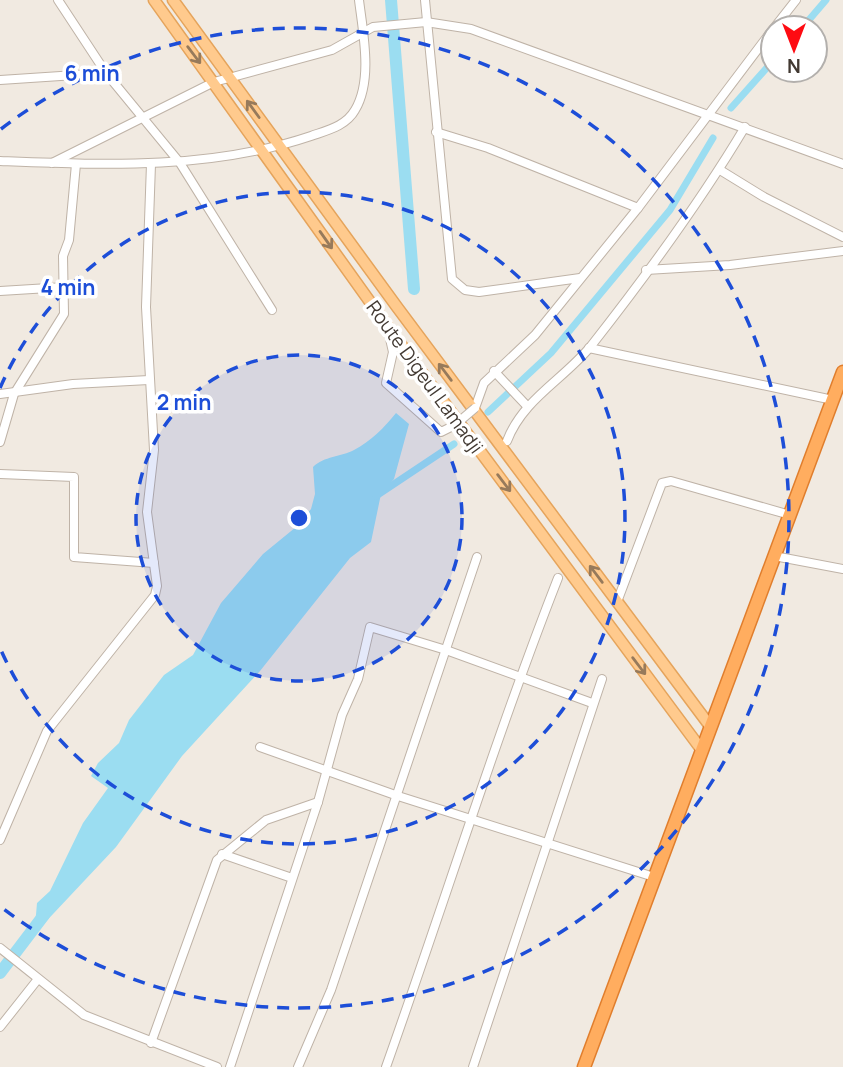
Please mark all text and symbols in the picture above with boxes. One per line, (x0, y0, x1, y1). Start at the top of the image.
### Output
north arrow (759, 14, 829, 84)
one-way arrow (187, 45, 201, 64)
text: N (787, 53, 801, 79)
text: 6 min (64, 59, 120, 87)
one-way arrow (245, 100, 260, 119)
one-way arrow (319, 230, 333, 249)
text: 4 min (41, 273, 95, 301)
street label: Route Digeul Lamadji (361, 295, 489, 459)
one-way arrow (438, 363, 452, 382)
text: 2 min (157, 388, 211, 416)
one-way arrow (496, 473, 511, 492)
centre of rings (287, 506, 311, 530)
one-way arrow (589, 564, 604, 583)
one-way arrow (632, 656, 647, 675)

